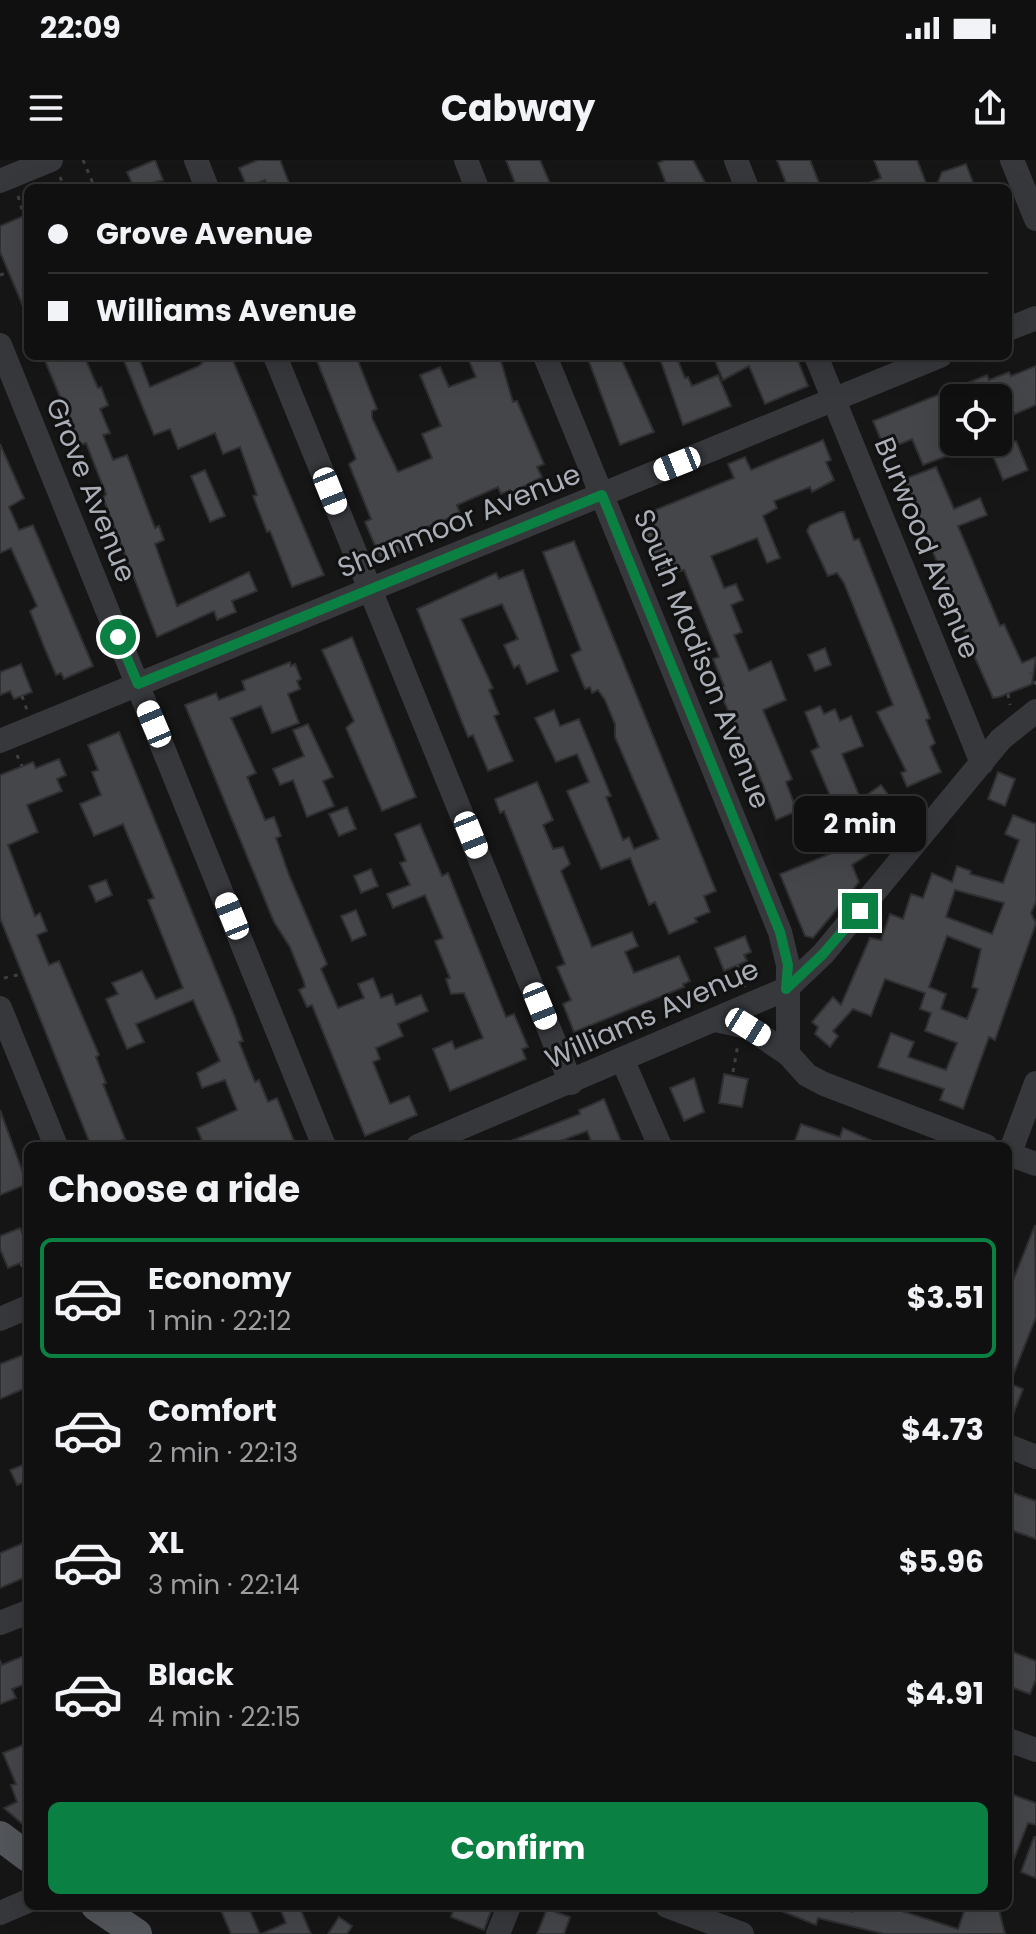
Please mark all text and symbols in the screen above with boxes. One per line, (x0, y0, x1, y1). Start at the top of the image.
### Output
text: 22:09 (40, 6, 121, 49)
text: Cabway (441, 83, 595, 134)
icon: menu (24, 86, 68, 130)
icon: share (968, 86, 1012, 130)
text: Grove Avenue (96, 212, 313, 255)
text: Williams Avenue (96, 289, 357, 332)
map controls (940, 384, 1012, 456)
button: locate (940, 384, 1012, 456)
street label: Grove Avenue (36, 392, 146, 588)
street label: Burwood Avenue (865, 431, 989, 665)
car (650, 444, 704, 484)
street label: Shanmoor Avenue (332, 454, 586, 588)
car (310, 464, 350, 518)
street label: South Madison Avenue (624, 503, 780, 815)
route start (100, 619, 136, 655)
car (134, 697, 174, 751)
callout: 2 min (794, 795, 926, 851)
text: 2 min (823, 806, 897, 842)
car (451, 808, 491, 862)
car (212, 889, 252, 943)
route end (842, 893, 878, 929)
street label: Williams Avenue (539, 949, 765, 1079)
car (520, 979, 560, 1033)
car (721, 1004, 775, 1050)
text: Choose a ride (48, 1164, 300, 1215)
text: Economy (148, 1257, 292, 1300)
icon: car (52, 1262, 124, 1334)
text: $3.51 (907, 1276, 984, 1319)
text: 1 min · 22:12 (148, 1303, 291, 1339)
text: Comfort (148, 1389, 277, 1432)
icon: car (52, 1394, 124, 1466)
text: $4.73 (901, 1408, 984, 1451)
text: 2 min · 22:13 (148, 1435, 298, 1471)
text: XL (148, 1521, 184, 1564)
icon: car (52, 1526, 124, 1598)
text: $5.96 (899, 1540, 984, 1583)
text: 3 min · 22:14 (148, 1567, 300, 1603)
text: Black (148, 1653, 234, 1696)
icon: car (52, 1658, 124, 1730)
text: $4.91 (906, 1672, 984, 1715)
text: 4 min · 22:15 (148, 1699, 301, 1735)
button: Confirm (48, 1802, 988, 1894)

